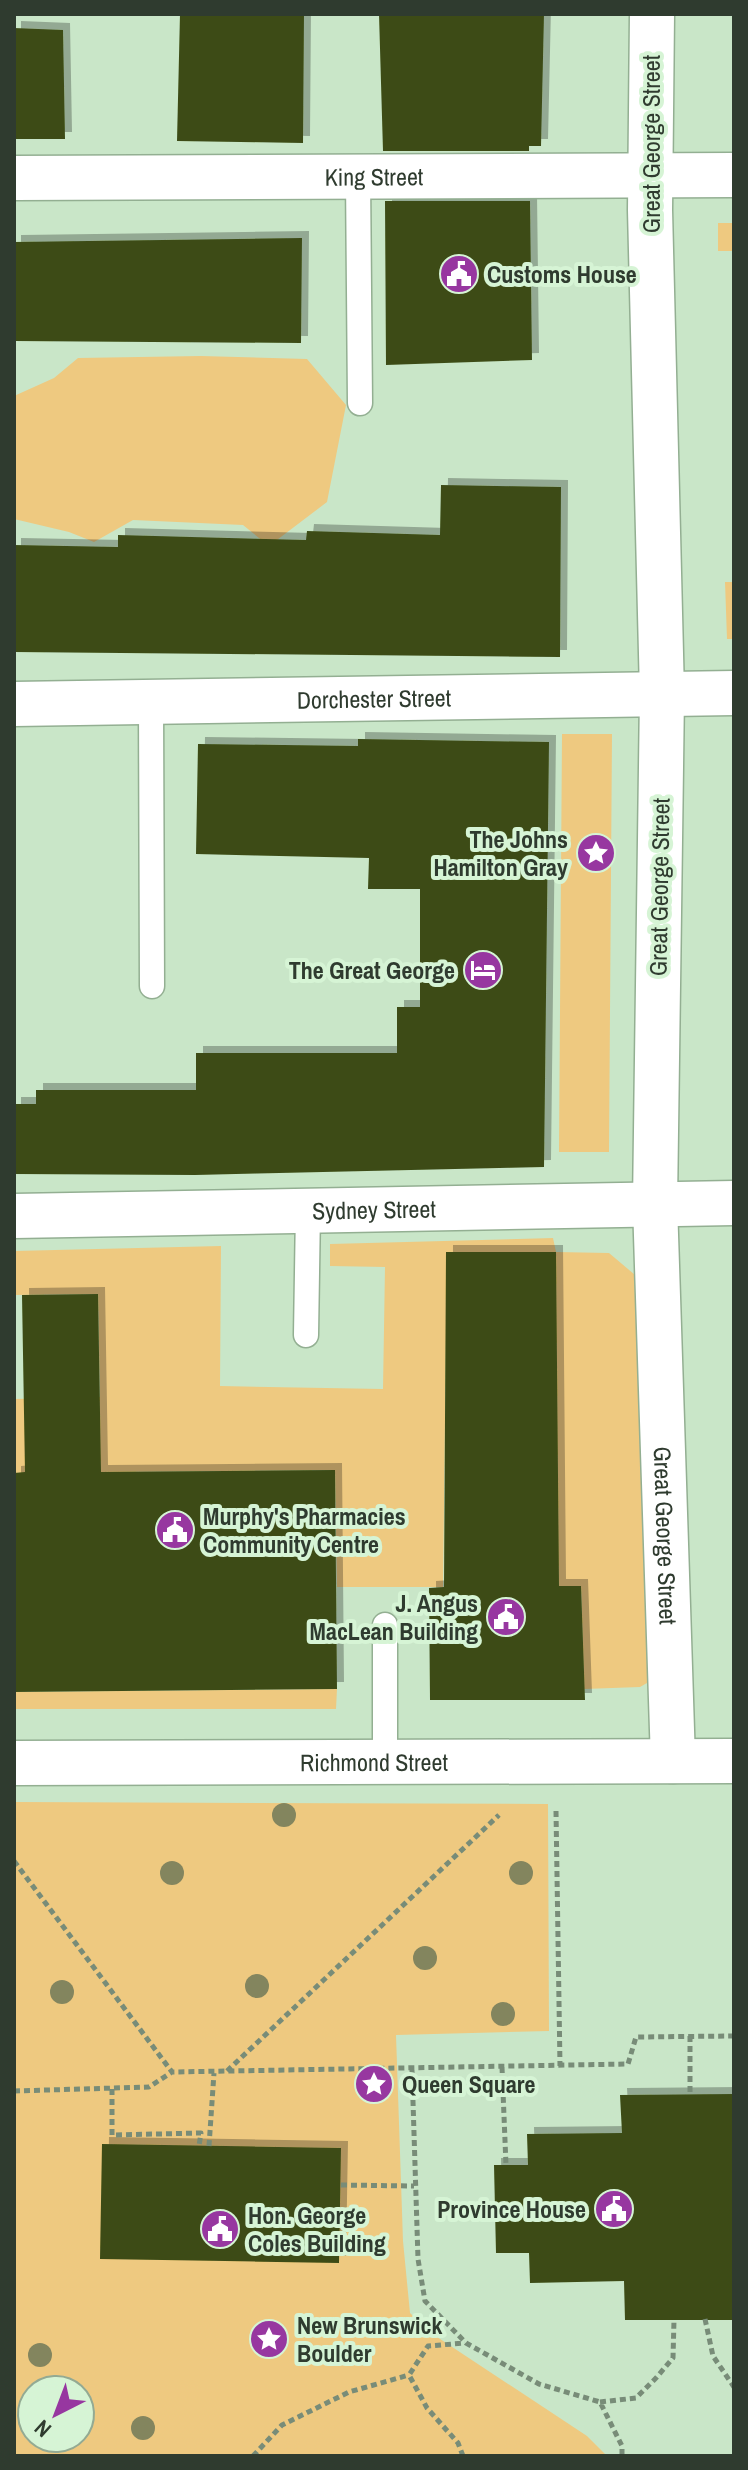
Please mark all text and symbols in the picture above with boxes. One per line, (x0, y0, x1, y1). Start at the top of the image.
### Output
street label: Great George Street (635, 54, 667, 233)
street label: King Street (325, 160, 424, 193)
public building icon: Customs House (438, 253, 480, 295)
place label: Customs House (487, 258, 637, 290)
street label: Dorchester Street (297, 681, 452, 716)
street label: Great George Street (641, 797, 677, 976)
place label: The Johns Hamilton Gray (433, 823, 568, 883)
place icon: The Johns Hamilton Gray (575, 832, 617, 874)
hotel icon: The Great George (462, 949, 504, 991)
place label: The Great George (289, 954, 455, 986)
street label: Sydney Street (312, 1192, 437, 1227)
street label: Great George Street (647, 1446, 685, 1626)
place label: Murphy's Pharmacies Community Centre (203, 1500, 406, 1560)
public building icon: Murphy's Pharmacies Community Centre (154, 1509, 196, 1551)
place label: J. Angus MacLean Building (310, 1587, 478, 1647)
public building icon: J. Angus MacLean Building (485, 1596, 527, 1638)
street label: Richmond Street (300, 1746, 448, 1778)
place icon: Queen Square (353, 2063, 395, 2105)
place label: Queen Square (402, 2068, 535, 2100)
public building icon: Province House (593, 2188, 635, 2230)
place label: Province House (437, 2193, 586, 2225)
place label: Hon. George Coles Building (248, 2199, 386, 2259)
public building icon: Hon. George Coles Building (199, 2208, 241, 2250)
place label: New Brunswick Boulder (297, 2309, 443, 2369)
place icon: New Brunswick Boulder (248, 2318, 290, 2360)
north arrow (16, 2374, 96, 2454)
text: N (28, 2413, 57, 2444)

